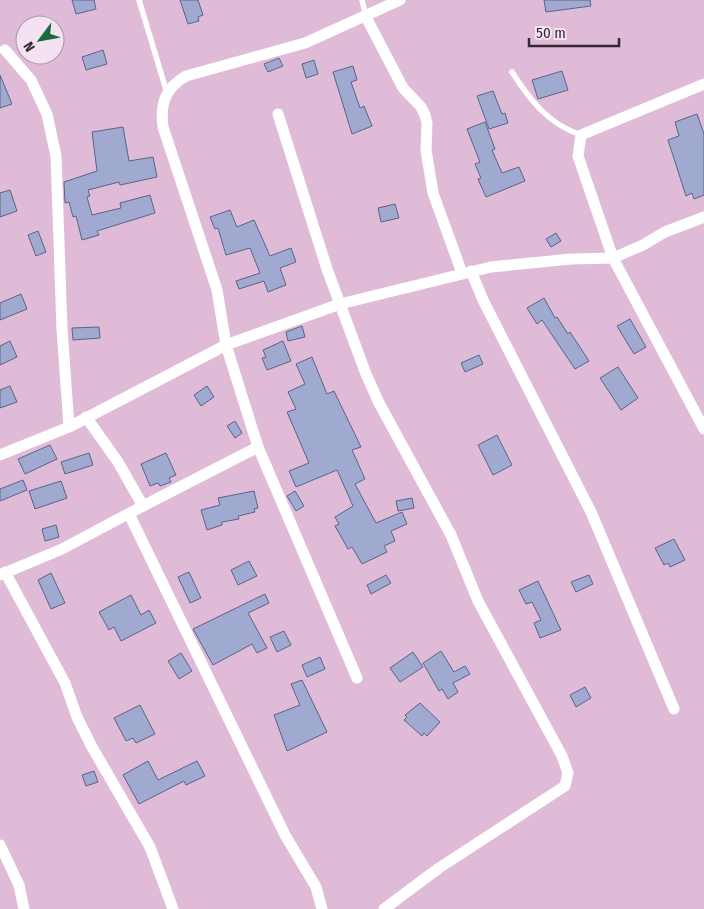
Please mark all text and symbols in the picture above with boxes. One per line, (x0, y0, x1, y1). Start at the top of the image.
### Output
north arrow (15, 15, 65, 65)
scale bar (529, 15, 619, 47)
text: 50 m (536, 24, 566, 42)
text: N (20, 39, 39, 55)

